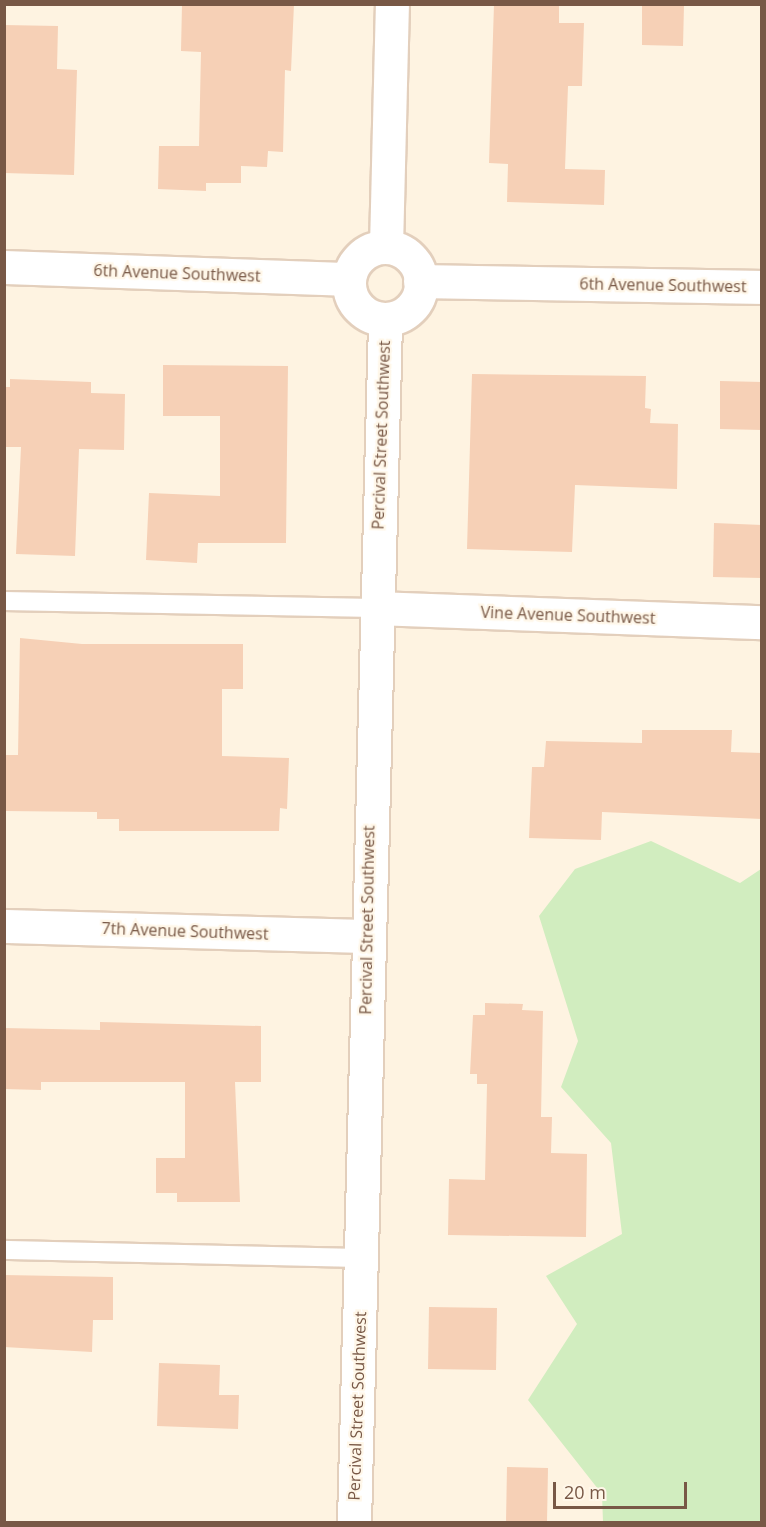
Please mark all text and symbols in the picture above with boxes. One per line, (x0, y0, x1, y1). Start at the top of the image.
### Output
street label: 6th Avenue Southwest (93, 260, 261, 286)
street label: 6th Avenue Southwest (579, 274, 747, 296)
street label: Percival Street Southwest (368, 340, 394, 530)
street label: Vine Avenue Southwest (480, 602, 656, 628)
street label: Percival Street Southwest (356, 825, 378, 1015)
street label: 7th Avenue Southwest (101, 918, 269, 944)
street label: Percival Street Southwest (344, 1311, 370, 1501)
scale bar (556, 1470, 690, 1508)
text: 20 m (564, 1480, 606, 1504)

